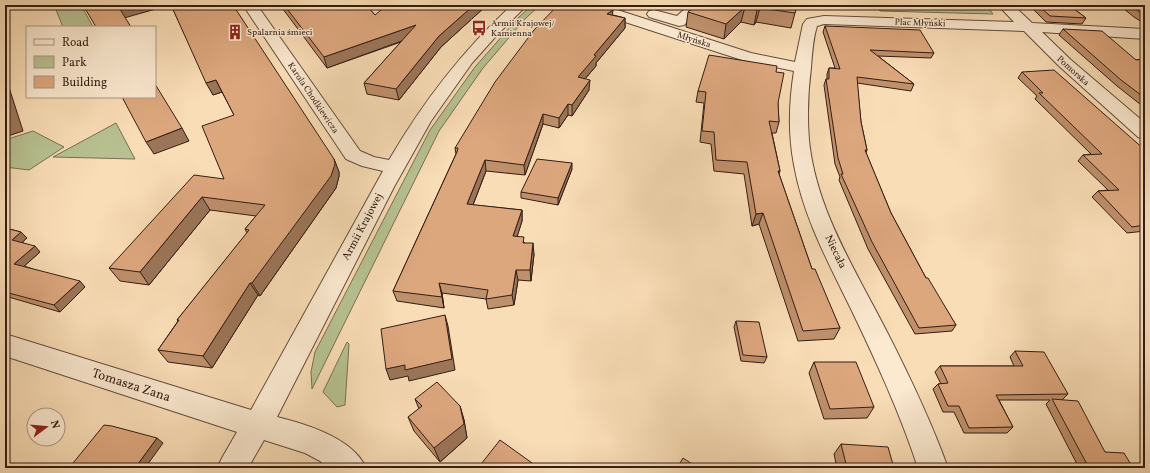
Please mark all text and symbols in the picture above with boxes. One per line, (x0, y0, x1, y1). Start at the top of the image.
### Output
street label: Plac Młyński (894, 16, 946, 30)
place label: Armii Krajowej/ Kamienna (491, 17, 555, 40)
bus stop icon: Armii Krajowej/ Kamienna (470, 19, 488, 37)
building icon: Spalarnia śmieci (226, 23, 244, 41)
legend (26, 26, 156, 98)
place label: Spalarnia śmieci (247, 26, 313, 39)
street label: Młyńska (676, 28, 713, 52)
text: Road (62, 35, 89, 51)
street label: Pomorska (1054, 53, 1092, 89)
text: Park (62, 55, 87, 71)
street label: Karola Chodkiewicza (284, 60, 342, 137)
text: Building (62, 75, 107, 91)
street label: Armii Krajowej (339, 191, 387, 263)
street label: Niecała (820, 233, 850, 272)
street label: Tomasza Zana (89, 365, 173, 407)
north arrow (26, 407, 66, 447)
text: N (46, 419, 62, 431)

